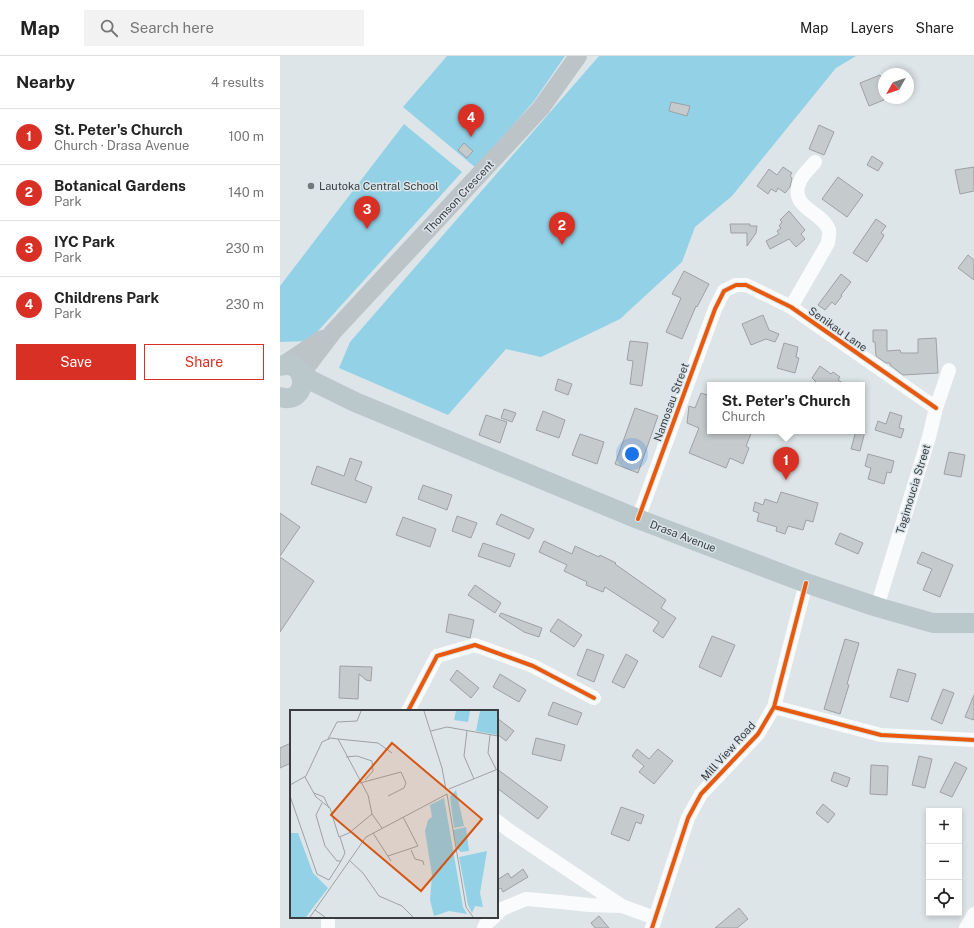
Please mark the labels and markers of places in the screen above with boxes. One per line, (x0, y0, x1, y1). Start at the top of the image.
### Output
pin: 4 (458, 104, 484, 137)
place label: Lautoka Central School (319, 180, 439, 192)
marker: Lautoka Central School (306, 181, 316, 191)
pin: 3 (354, 196, 380, 229)
pin: 2 (549, 212, 575, 245)
pin: 1 (773, 447, 799, 480)

